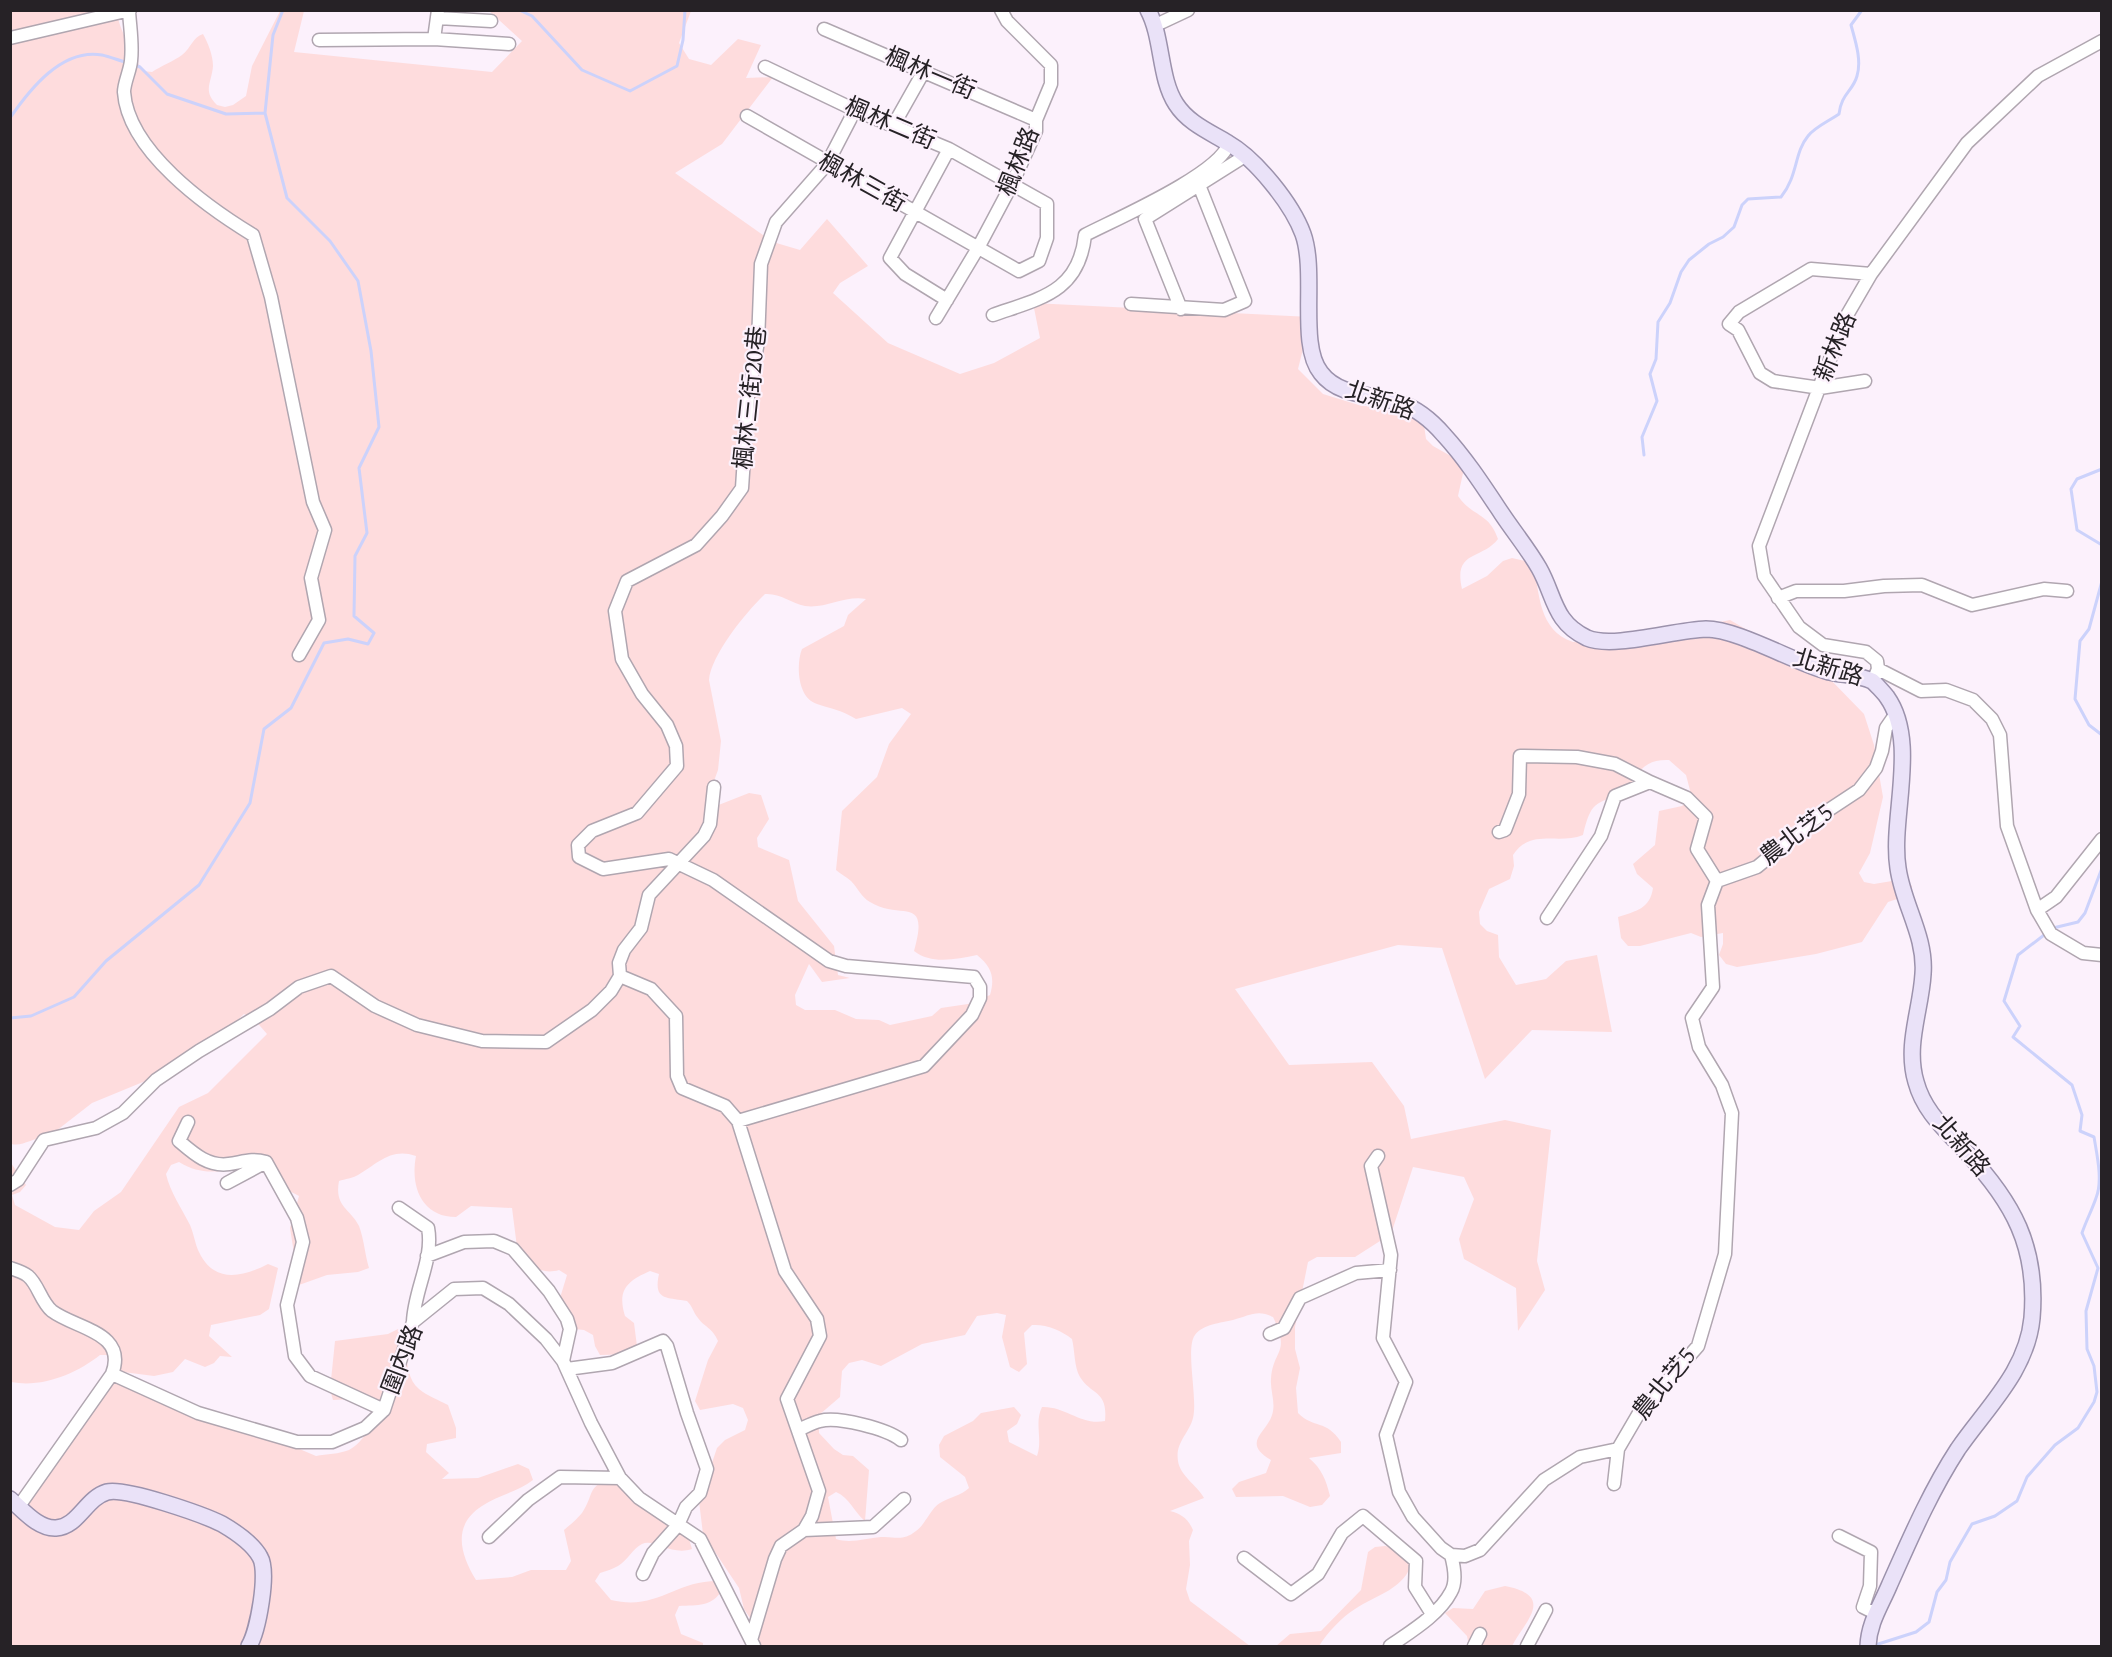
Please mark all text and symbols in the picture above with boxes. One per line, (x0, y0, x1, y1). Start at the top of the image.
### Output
street label: 楓林一街 (879, 39, 981, 109)
street label: 楓林二街 (839, 89, 941, 159)
street label: 楓林路 (989, 122, 1049, 202)
street label: 楓林三街 (811, 144, 913, 222)
street label: 新林路 (1806, 307, 1866, 387)
street label: 楓林三街20巷 (726, 325, 776, 471)
street label: 北新路 (1340, 372, 1420, 430)
street label: 北新路 (1788, 640, 1868, 696)
street label: 農北芝5 (1753, 795, 1841, 875)
street label: 北新路 (1924, 1107, 1998, 1185)
street label: 圍內路 (373, 1320, 433, 1400)
street label: 農北芝5 (1625, 1340, 1705, 1428)

